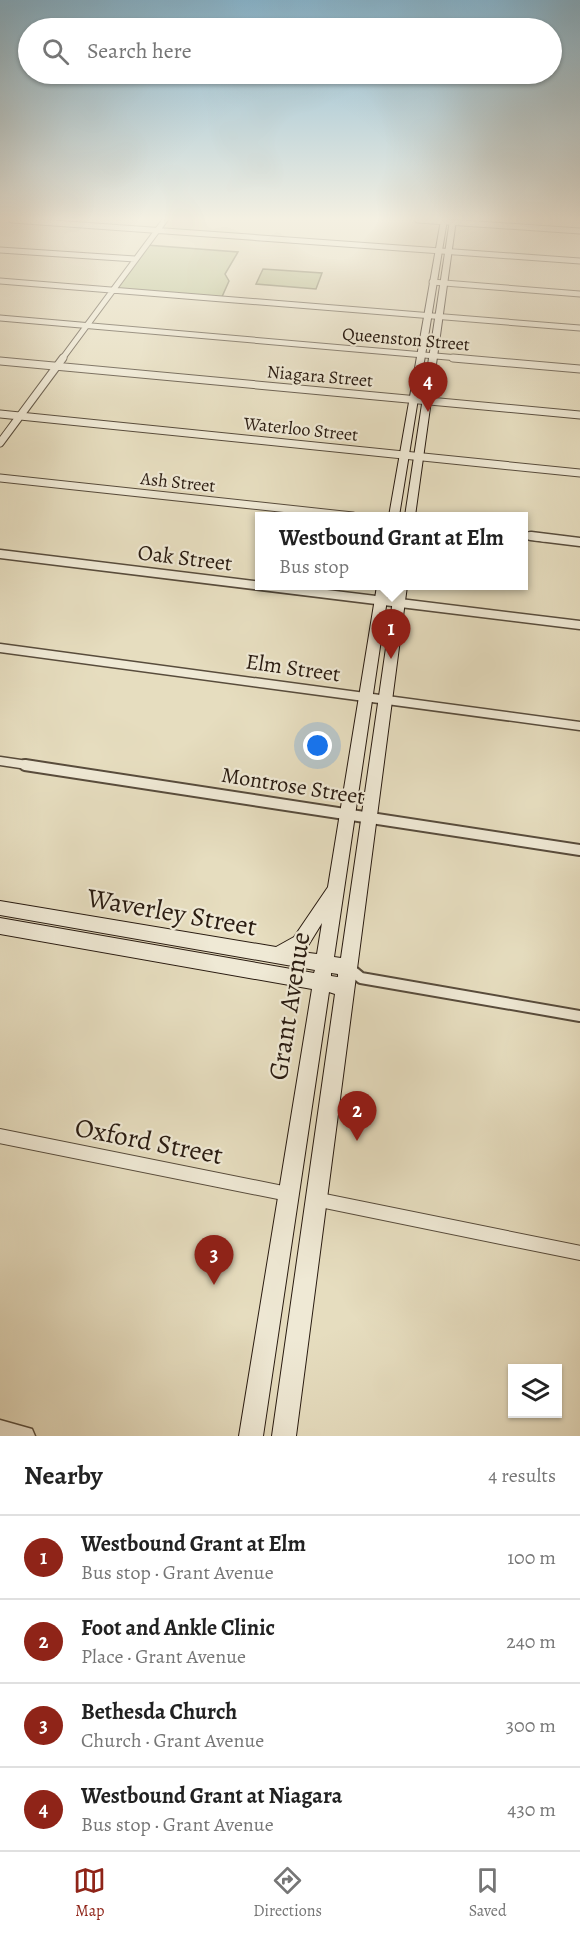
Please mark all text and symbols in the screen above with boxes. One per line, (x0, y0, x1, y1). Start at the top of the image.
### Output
search box (18, 18, 562, 84)
icon: search (39, 35, 72, 68)
text: Search here (87, 36, 192, 66)
street label: Queenston Street (341, 321, 471, 357)
street label: Niagara Street (266, 359, 374, 393)
pin: 4 (408, 362, 448, 412)
street label: Waterloo Street (242, 411, 359, 447)
street label: Ash Street (138, 466, 217, 498)
popup (255, 512, 528, 590)
text: Westbound Grant at Elm (279, 523, 504, 553)
street label: Oak Street (136, 537, 234, 579)
text: Bus stop (279, 553, 349, 580)
pin: 1 (372, 610, 410, 659)
street label: Elm Street (244, 647, 342, 689)
your location (303, 731, 332, 760)
street label: Montrose Street (219, 760, 367, 812)
street label: Waverley Street (83, 879, 260, 945)
street label: Grant Avenue (260, 929, 318, 1083)
pin: 2 (338, 1092, 376, 1141)
street label: Oxford Street (72, 1109, 226, 1173)
pin: 3 (194, 1236, 234, 1285)
map controls (508, 1364, 562, 1418)
button: layers (508, 1364, 562, 1418)
text: Nearby (24, 1458, 103, 1493)
text: 4 results (488, 1462, 556, 1489)
text: Westbound Grant at Elm (81, 1529, 306, 1559)
text: 1 (40, 1544, 47, 1571)
text: 100 m (507, 1544, 556, 1571)
text: Bus stop · Grant Avenue (81, 1559, 274, 1586)
text: Foot and Ankle Clinic (81, 1613, 275, 1643)
text: 2 (39, 1628, 48, 1655)
text: 240 m (506, 1628, 556, 1655)
text: Place · Grant Avenue (81, 1643, 246, 1670)
text: Bethesda Church (81, 1697, 237, 1727)
text: 3 (39, 1712, 48, 1739)
text: 300 m (506, 1712, 556, 1739)
text: Church · Grant Avenue (81, 1727, 264, 1754)
text: Westbound Grant at Niagara (81, 1781, 342, 1811)
text: 4 (39, 1796, 48, 1823)
text: 430 m (507, 1796, 556, 1823)
text: Bus stop · Grant Avenue (81, 1811, 274, 1838)
tab: Map (73, 1864, 106, 1922)
tab: Directions (253, 1864, 322, 1922)
tab: Saved (469, 1864, 507, 1922)

